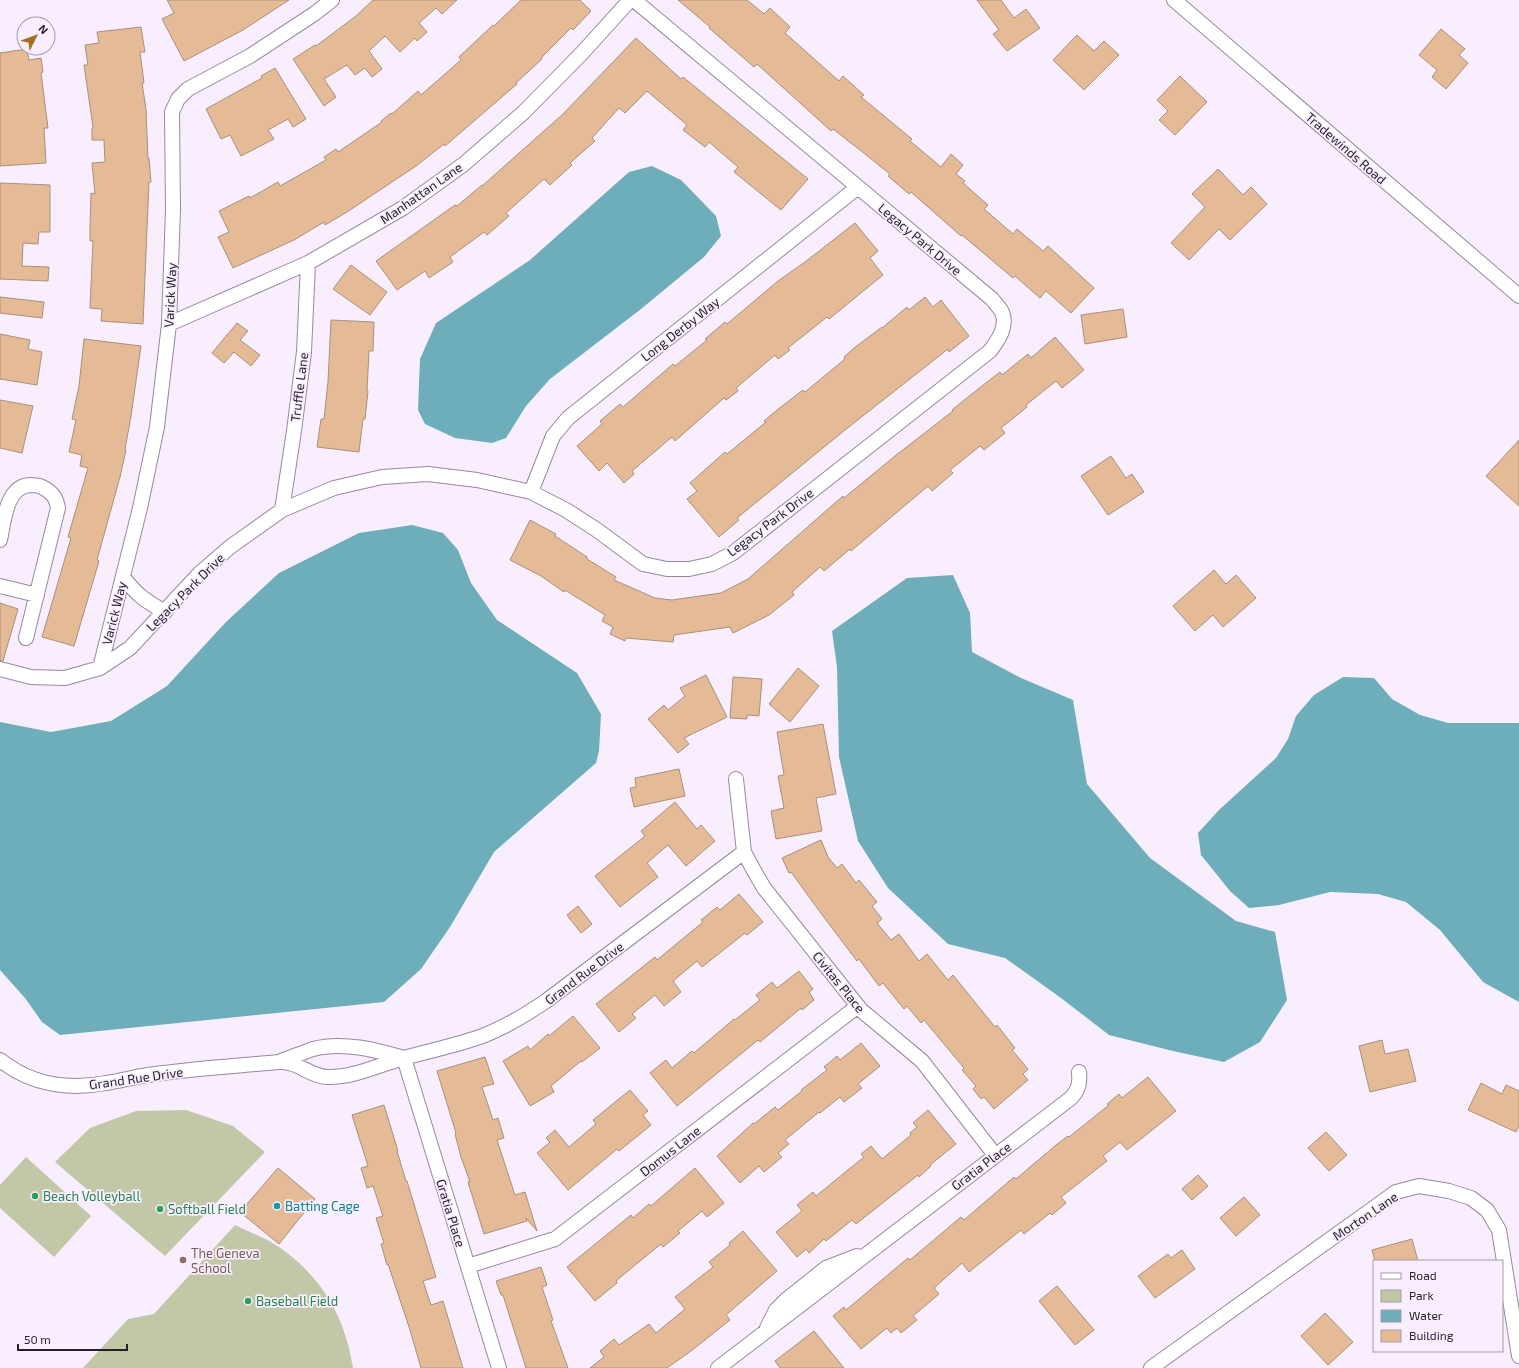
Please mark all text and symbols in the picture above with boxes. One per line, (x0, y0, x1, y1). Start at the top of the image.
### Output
north arrow (16, 16, 56, 56)
text: N (36, 22, 51, 36)
street label: Tradewinds Road (1302, 109, 1390, 187)
street label: Manhattan Lane (377, 159, 465, 227)
street label: Legacy Park Drive (875, 199, 965, 279)
street label: Varick Way (160, 262, 180, 328)
street label: Long Derby Way (637, 293, 723, 365)
street label: Truffle Lane (287, 351, 311, 423)
street label: Legacy Park Drive (724, 484, 816, 560)
street label: Legacy Park Drive (143, 550, 227, 634)
street label: Varick Way (98, 579, 130, 646)
street label: Grand Rue Drive (541, 938, 627, 1008)
street label: Civitas Place (809, 948, 869, 1016)
street label: Grand Rue Drive (88, 1063, 184, 1093)
street label: Domus Lane (636, 1122, 704, 1180)
street label: Gratia Place (948, 1138, 1014, 1194)
street label: Gratia Place (433, 1177, 469, 1249)
place label: Beach Volleyball (43, 1188, 140, 1204)
street label: Morton Lane (1329, 1188, 1401, 1244)
marker: Beach Volleyball (30, 1191, 40, 1201)
place label: Batting Cage (285, 1198, 360, 1214)
place label: Softball Field (168, 1201, 246, 1217)
marker: Batting Cage (272, 1201, 282, 1211)
marker: Softball Field (155, 1204, 165, 1214)
place label: The Geneva School (191, 1245, 260, 1276)
marker: The Geneva School (178, 1255, 188, 1265)
legend (1373, 1260, 1503, 1352)
text: Road (1409, 1268, 1437, 1282)
text: Park (1409, 1288, 1434, 1302)
place label: Baseball Field (256, 1293, 338, 1309)
marker: Baseball Field (243, 1296, 253, 1306)
text: Water (1409, 1308, 1443, 1322)
scale bar (18, 1326, 127, 1352)
text: Building (1409, 1328, 1454, 1342)
text: 50 m (24, 1332, 51, 1346)

